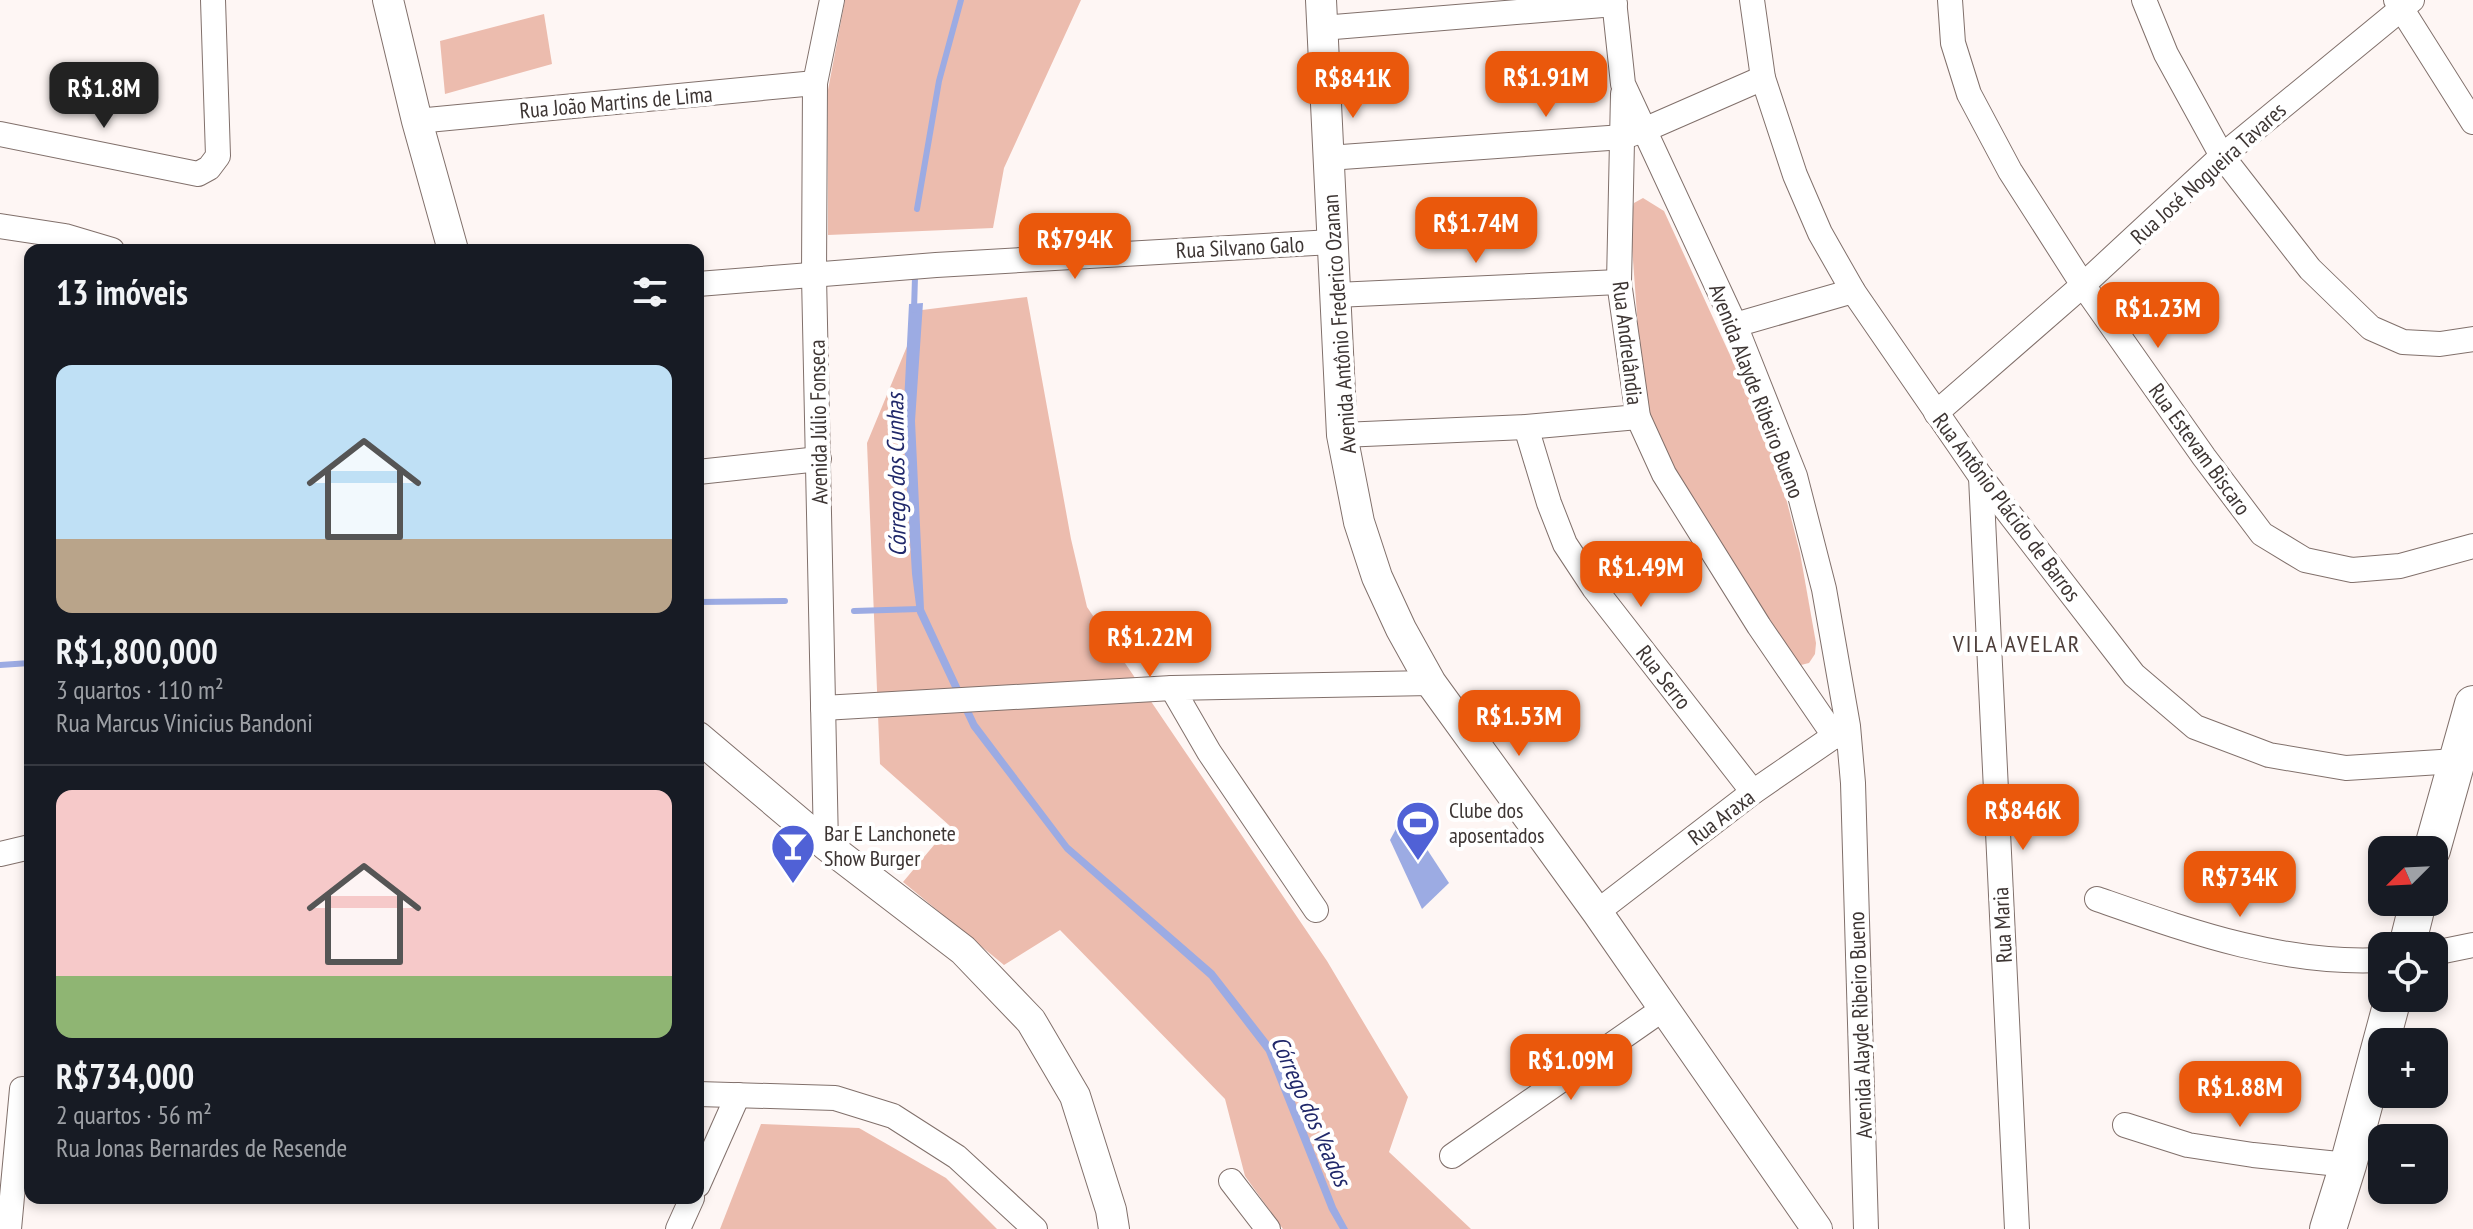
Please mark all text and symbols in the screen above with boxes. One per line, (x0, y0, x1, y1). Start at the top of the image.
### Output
pin: R$1.91M (1472, 51, 1620, 119)
pin: R$841K (1288, 52, 1418, 120)
text: R$1.91M (1503, 60, 1589, 93)
text: R$841K (1315, 61, 1391, 94)
pin: R$1.8M (39, 62, 169, 130)
text: R$1.8M (67, 71, 141, 104)
street label: Rua João Martins de Lima (518, 80, 714, 124)
street label: Rua José Nogueira Tavares (2125, 96, 2291, 250)
street label: Avenida Antônio Frederico Ozanan (1316, 193, 1362, 455)
pin: R$1.74M (1402, 197, 1550, 265)
text: R$1.74M (1433, 206, 1519, 239)
pin: R$794K (1010, 213, 1140, 281)
text: R$794K (1037, 222, 1113, 255)
street label: Rua Silvano Galo (1175, 230, 1305, 264)
text: 13 imóveis (56, 270, 188, 314)
icon: filters (628, 270, 672, 314)
street label: Rua Andrelândia (1607, 280, 1649, 406)
street label: Avenida Alayde Ribeiro Bueno (1703, 280, 1811, 502)
pin: R$1.23M (2084, 282, 2232, 350)
text: R$1.23M (2115, 291, 2201, 324)
street label: Avenida Júlio Fonseca (803, 339, 833, 505)
street label: Rua Estevam Biscaro (2143, 378, 2257, 520)
water label: Córrego dos Cunhas (879, 390, 913, 557)
street label: Rua Antônio Plácido de Barros (1927, 407, 2087, 607)
icon: home (292, 417, 436, 561)
pin: R$1.49M (1567, 541, 1715, 609)
text: R$1.49M (1598, 550, 1684, 583)
pin: R$1.22M (1076, 611, 1224, 679)
text: R$1.22M (1107, 620, 1193, 653)
district label: VILA AVELAR (1952, 628, 2081, 659)
text: R$1,800,000 (56, 629, 218, 673)
street label: Rua Serro (1630, 639, 1698, 715)
text: 3 quartos · 110 m² (56, 673, 224, 706)
pin: R$1.53M (1445, 690, 1593, 758)
text: R$1.53M (1476, 699, 1562, 732)
text: Rua Marcus Vinicius Bandoni (56, 706, 313, 739)
street label: Rua Araxa (1682, 783, 1760, 851)
pin: R$846K (1958, 784, 2088, 852)
text: R$846K (1985, 793, 2061, 826)
place label: Clube dos aposentados (1449, 796, 1544, 849)
sports icon: Clube dos aposentados (1394, 799, 1442, 862)
place label: Bar E Lanchonete Show Burger (824, 819, 956, 872)
bar icon: Bar E Lanchonete Show Burger (769, 822, 817, 885)
north arrow (2368, 836, 2448, 916)
map controls (2368, 836, 2448, 1204)
icon: home (292, 842, 436, 986)
pin: R$734K (2175, 851, 2305, 919)
text: R$734K (2202, 860, 2278, 893)
street label: Rua Maria (1986, 886, 2018, 964)
street label: Avenida Alayde Ribeiro Bueno (1842, 911, 1878, 1139)
button: locate (2368, 932, 2448, 1012)
button: + (2368, 1028, 2448, 1108)
water label: Córrego dos Veados (1264, 1031, 1359, 1194)
pin: R$1.09M (1497, 1034, 1645, 1102)
text: R$1.09M (1528, 1043, 1614, 1076)
text: R$734,000 (56, 1054, 194, 1098)
pin: R$1.88M (2166, 1061, 2314, 1129)
text: R$1.88M (2197, 1070, 2283, 1103)
text: 2 quartos · 56 m² (56, 1098, 212, 1131)
button: − (2368, 1124, 2448, 1204)
text: Rua Jonas Bernardes de Resende (56, 1131, 347, 1164)

